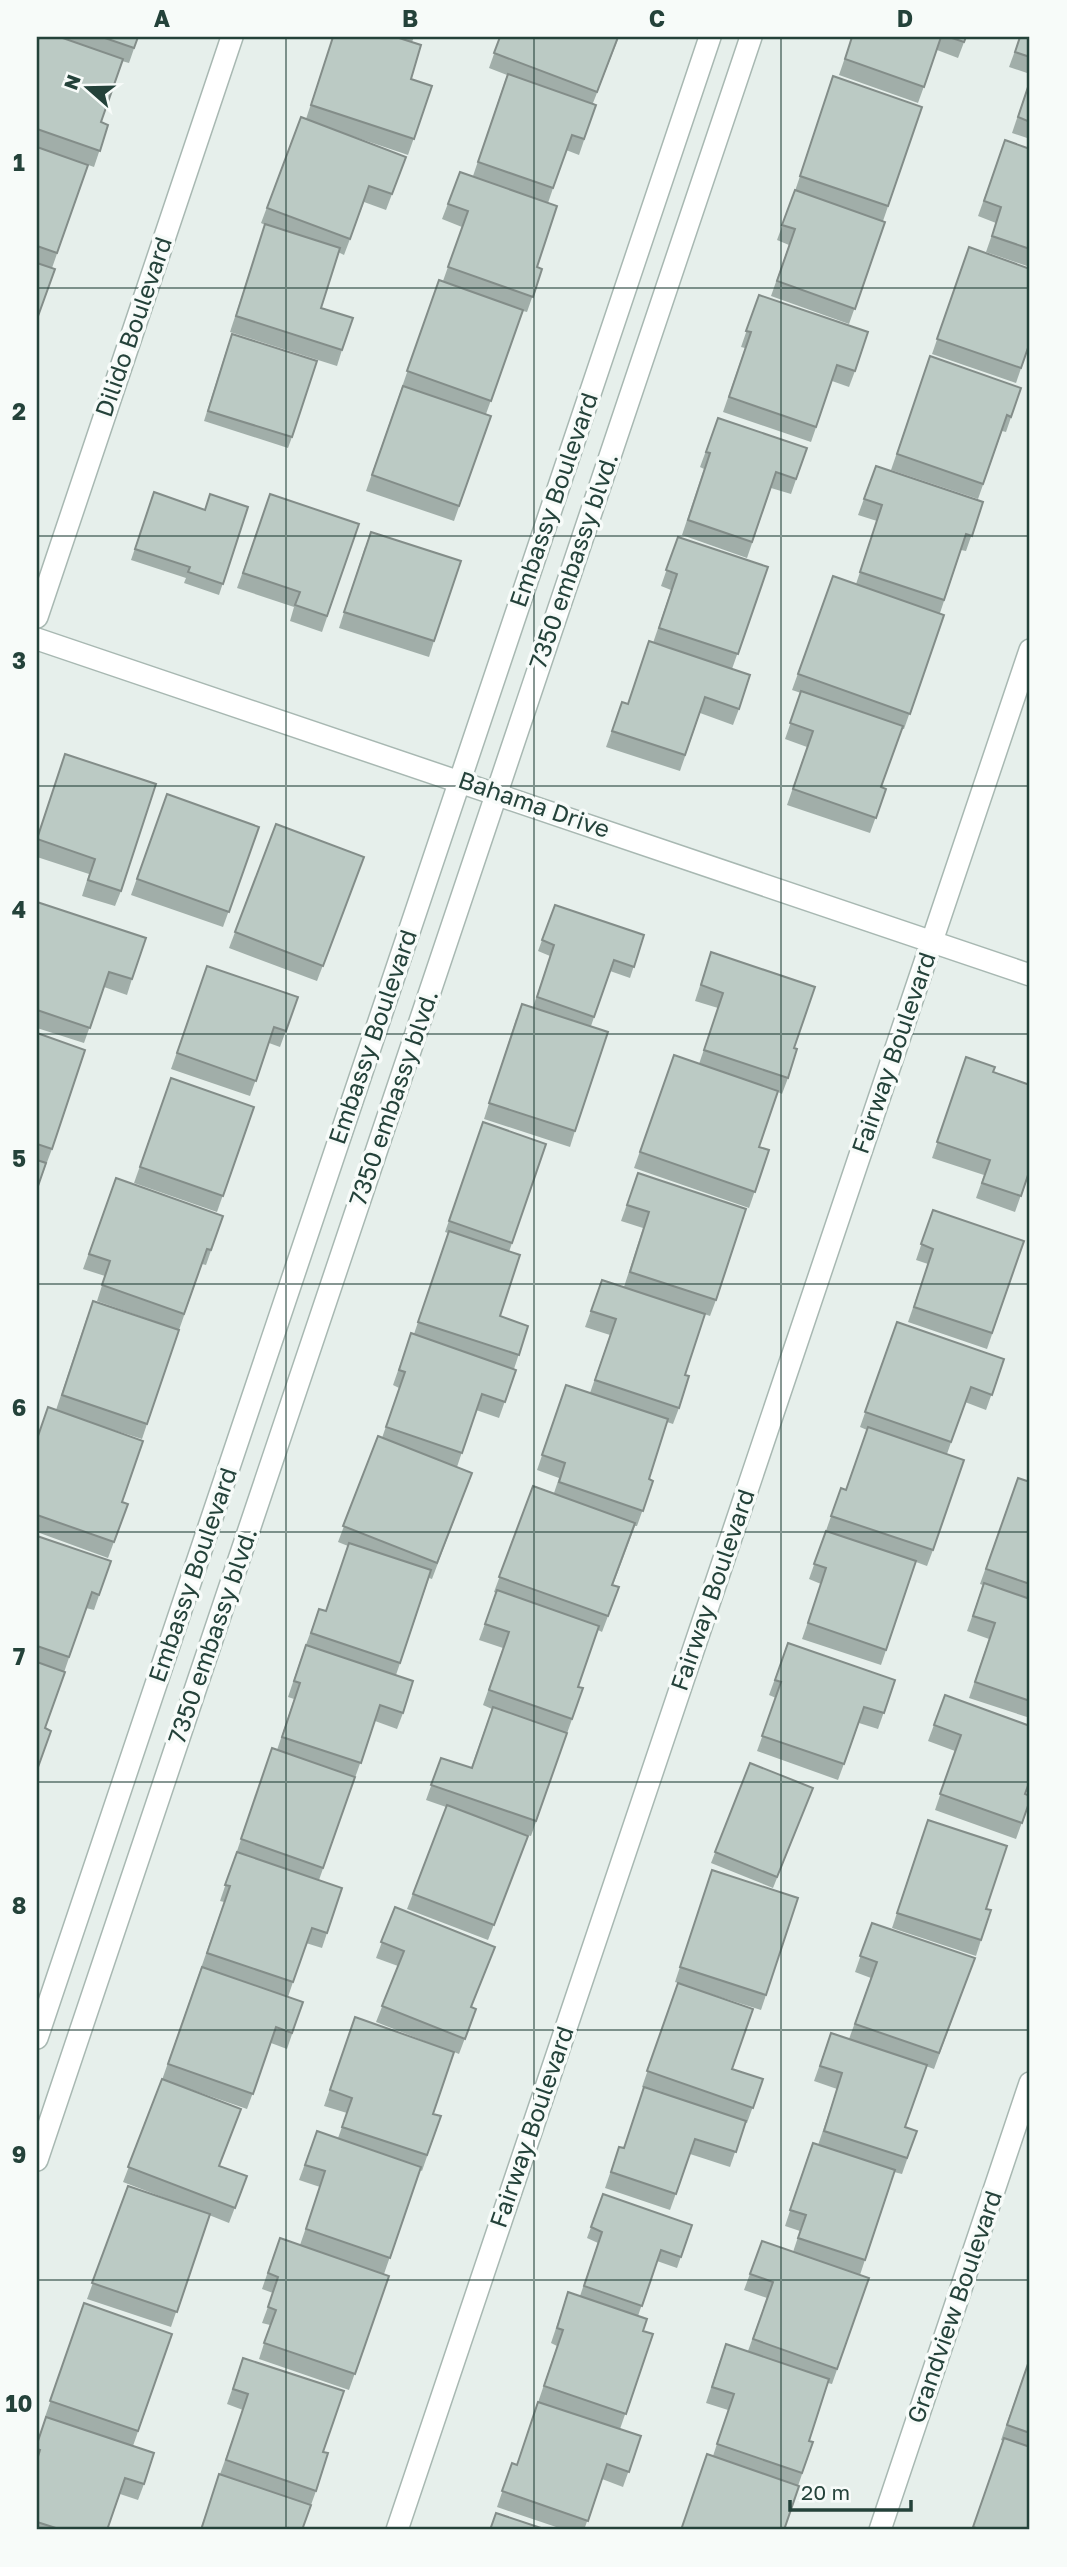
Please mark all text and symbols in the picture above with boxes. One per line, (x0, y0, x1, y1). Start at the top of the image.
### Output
text: A (154, 4, 171, 32)
text: B (402, 4, 418, 32)
text: C (649, 4, 665, 32)
text: D (897, 4, 913, 32)
north arrow (52, 52, 122, 122)
text: N (58, 71, 85, 93)
text: 1 (13, 148, 25, 176)
street label: Dilido Boulevard (88, 233, 177, 420)
street label: Embassy Boulevard (502, 388, 603, 611)
text: 2 (12, 397, 26, 425)
street label: 7350 embassy blvd. (522, 449, 623, 672)
text: 3 (12, 646, 26, 674)
street label: Bahama Drive (455, 764, 614, 843)
text: 4 (12, 895, 26, 923)
street label: Embassy Boulevard (321, 925, 422, 1148)
street label: Fairway Boulevard (844, 948, 941, 1157)
street label: 7350 embassy blvd. (342, 986, 443, 1209)
text: 5 (12, 1144, 26, 1172)
text: 6 (12, 1393, 26, 1421)
street label: Embassy Boulevard (141, 1463, 242, 1686)
street label: Fairway Boulevard (663, 1485, 760, 1694)
street label: 7350 embassy blvd. (161, 1524, 262, 1747)
text: 7 (13, 1642, 25, 1670)
text: 8 (12, 1891, 26, 1919)
street label: Fairway Boulevard (482, 2022, 579, 2231)
text: 9 (12, 2140, 26, 2168)
street label: Grandview Boulevard (900, 2186, 1007, 2427)
text: 10 (6, 2389, 32, 2417)
scale bar (790, 2469, 911, 2513)
text: 20 m (801, 2479, 850, 2505)

